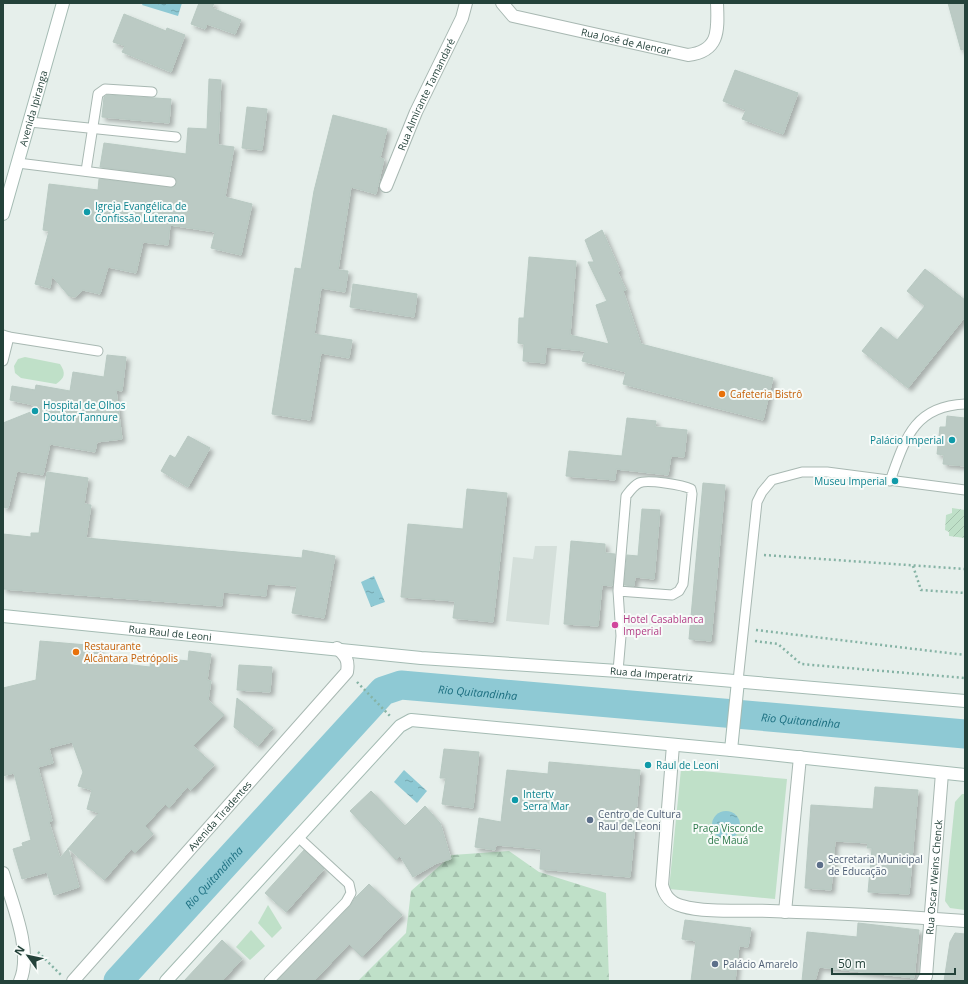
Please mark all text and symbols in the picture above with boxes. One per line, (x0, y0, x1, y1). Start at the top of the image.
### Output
street label: Rua José de Alencar (580, 24, 672, 58)
street label: Rua Almirante Tamandaré (394, 36, 458, 153)
street label: Avenida Ipiranga (16, 69, 51, 148)
place label: Igreja Evangélica de Confissão Luterana (95, 199, 187, 225)
marker: Igreja Evangélica de Confissão Luterana (82, 207, 92, 217)
place label: Cafeteria Bistrô (730, 387, 802, 401)
marker: Cafeteria Bistrô (717, 389, 727, 399)
place label: Hospital de Olhos Doutor Tannure (43, 398, 126, 424)
marker: Hospital de Olhos Doutor Tannure (30, 406, 40, 416)
place label: Palácio Imperial (870, 433, 944, 447)
marker: Palácio Imperial (947, 435, 957, 445)
place label: Museu Imperial (814, 474, 887, 488)
marker: Museu Imperial (890, 476, 900, 486)
place label: Hotel Casablanca Imperial (623, 612, 704, 638)
marker: Hotel Casablanca Imperial (610, 620, 620, 630)
street label: Rua Raul de Leoni (128, 622, 212, 644)
place label: Restaurante Alcântara Petrópolis (84, 639, 178, 665)
marker: Restaurante Alcântara Petrópolis (71, 647, 81, 657)
street label: Rua da Imperatriz (609, 663, 694, 684)
water label: Rio Quitandinha (438, 681, 518, 703)
water label: Rio Quitandinha (760, 709, 841, 731)
place label: Raul de Leoni (656, 758, 719, 772)
marker: Raul de Leoni (643, 760, 653, 770)
street label: Avenida Tiradentes (185, 777, 255, 854)
place label: Intertv Serra Mar (523, 787, 569, 813)
marker: Intertv Serra Mar (510, 795, 520, 805)
place label: Centro de Cultura Raul de Leoni (598, 807, 681, 833)
marker: Centro de Cultura Raul de Leoni (585, 815, 595, 825)
street label: Rua Oscar Weins Chenck (922, 818, 945, 935)
park label: Praça Visconde de Mauá (693, 821, 764, 847)
water label: Rio Quitandinha (181, 843, 245, 911)
place label: Secretaria Municipal de Educação (828, 852, 923, 878)
marker: Secretaria Municipal de Educação (815, 860, 825, 870)
north arrow (8, 936, 48, 976)
text: N (10, 942, 28, 958)
scale bar (832, 950, 955, 976)
text: 50 m (838, 955, 866, 972)
place label: Palácio Amarelo (723, 957, 798, 971)
marker: Palácio Amarelo (710, 959, 720, 969)

